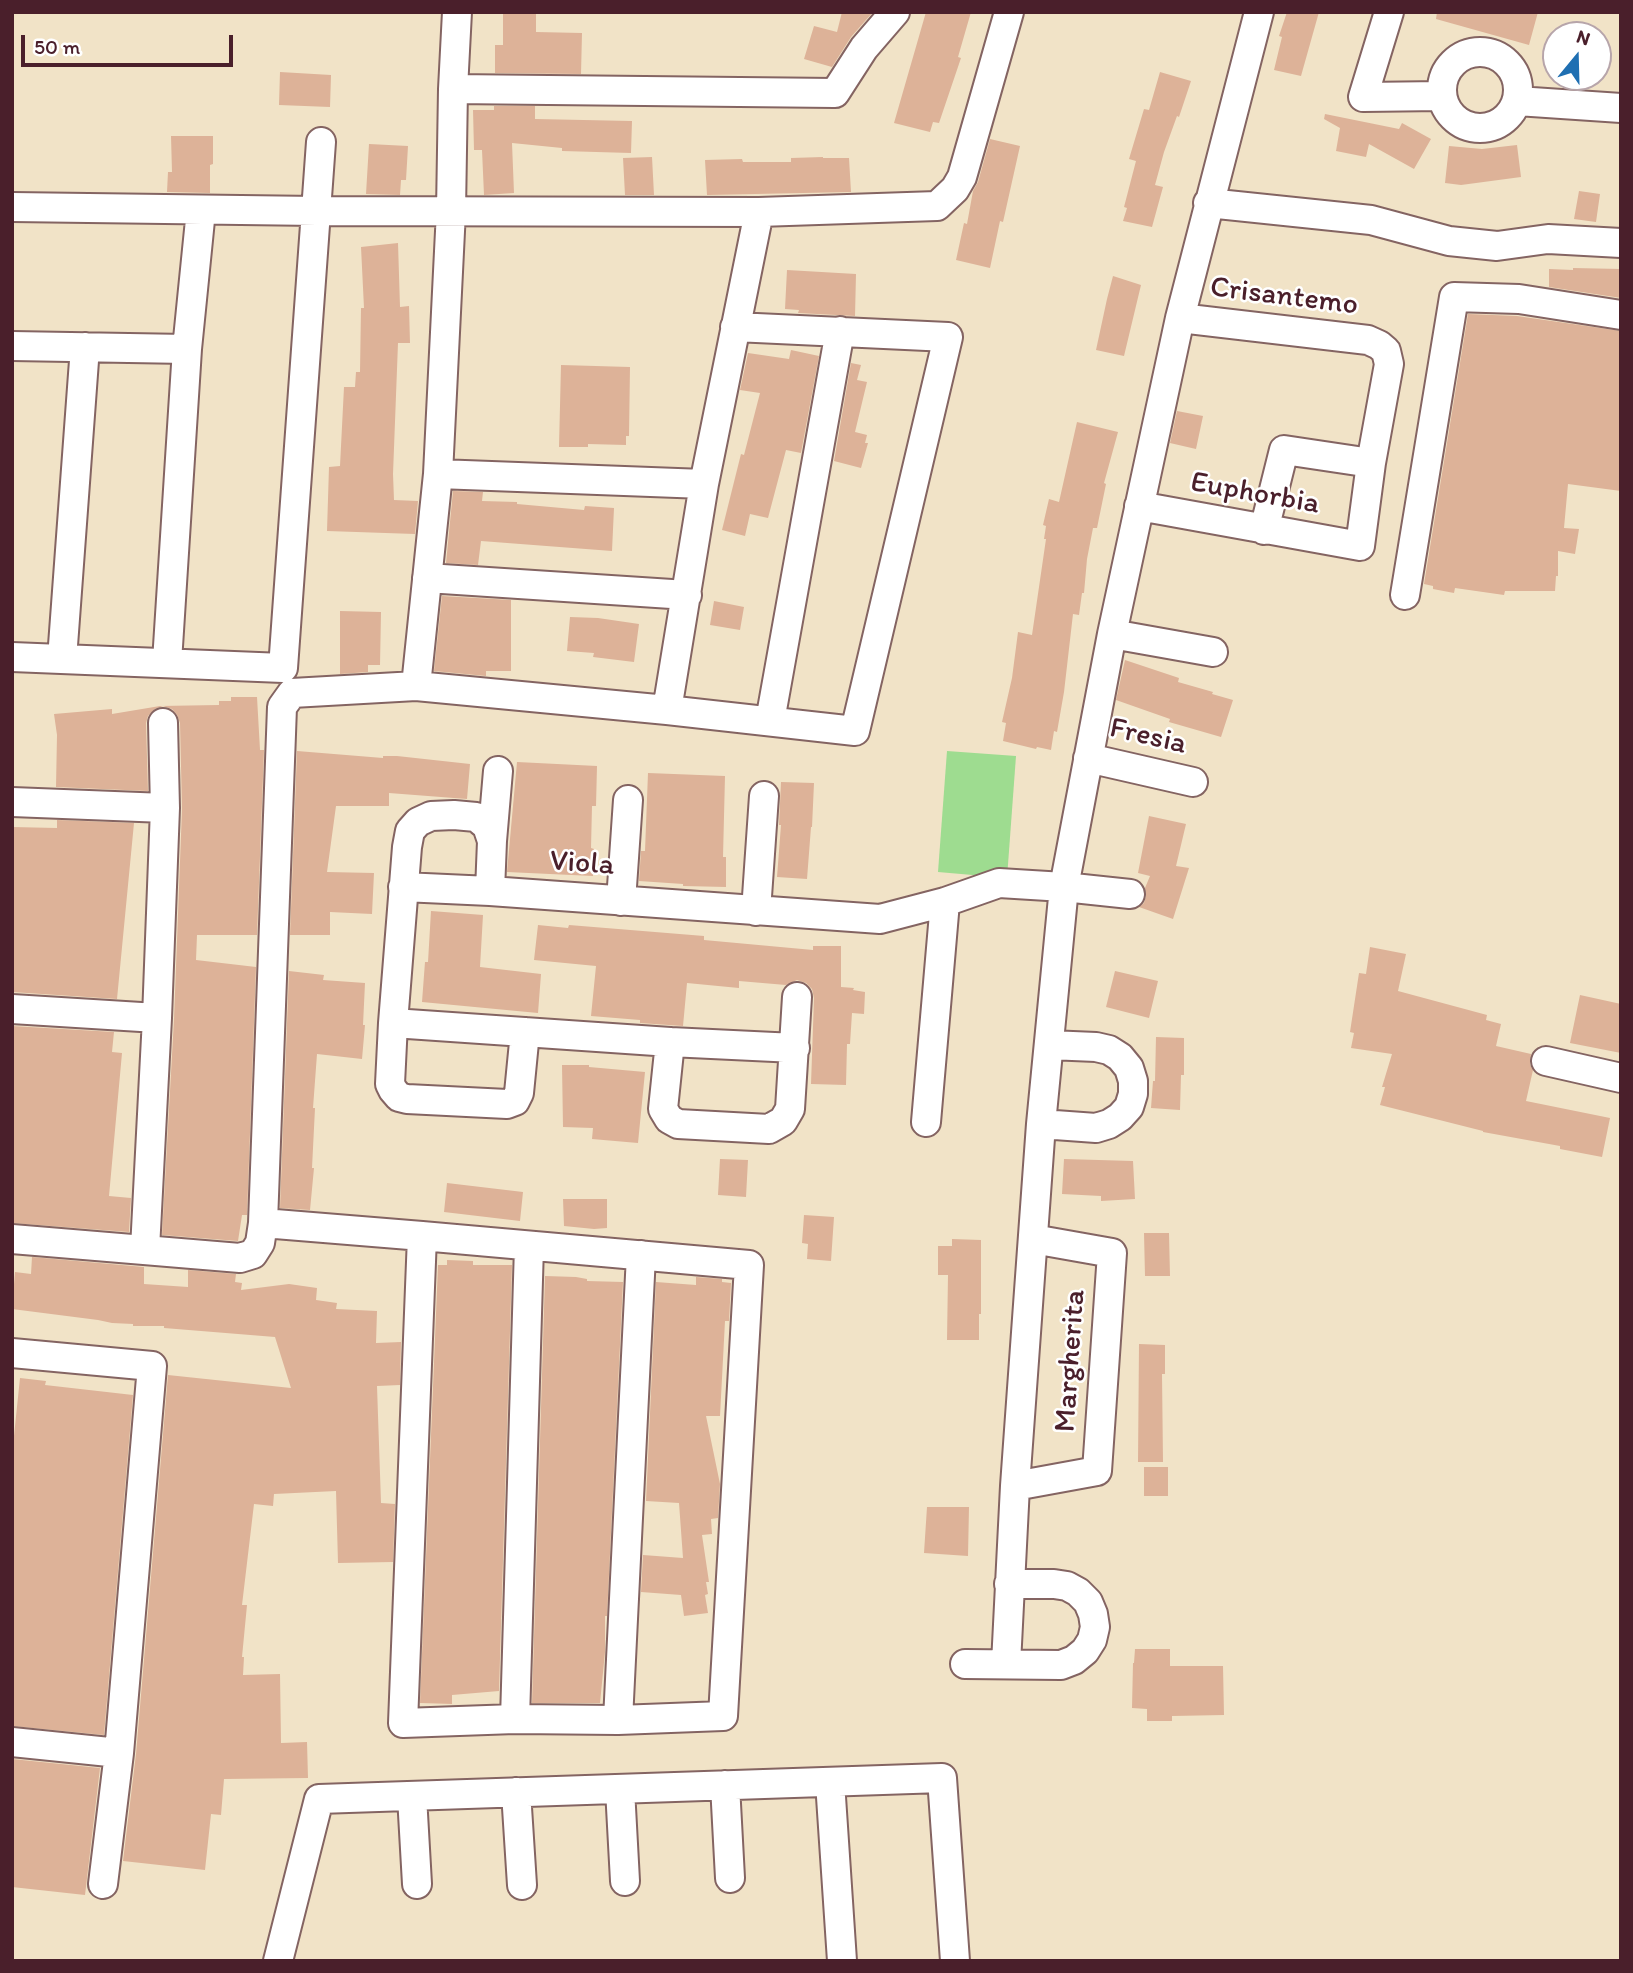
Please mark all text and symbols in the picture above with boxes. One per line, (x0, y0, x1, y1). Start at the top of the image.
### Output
scale bar (24, 21, 236, 65)
north arrow (1542, 21, 1612, 91)
text: N (1574, 25, 1593, 51)
text: 50 m (34, 34, 80, 59)
street label: Crisantemo (1208, 270, 1360, 324)
street label: Euphorbia (1188, 465, 1322, 523)
street label: Fresia (1106, 711, 1190, 763)
street label: Viola (548, 844, 616, 884)
street label: Margherita (1048, 1288, 1094, 1434)

